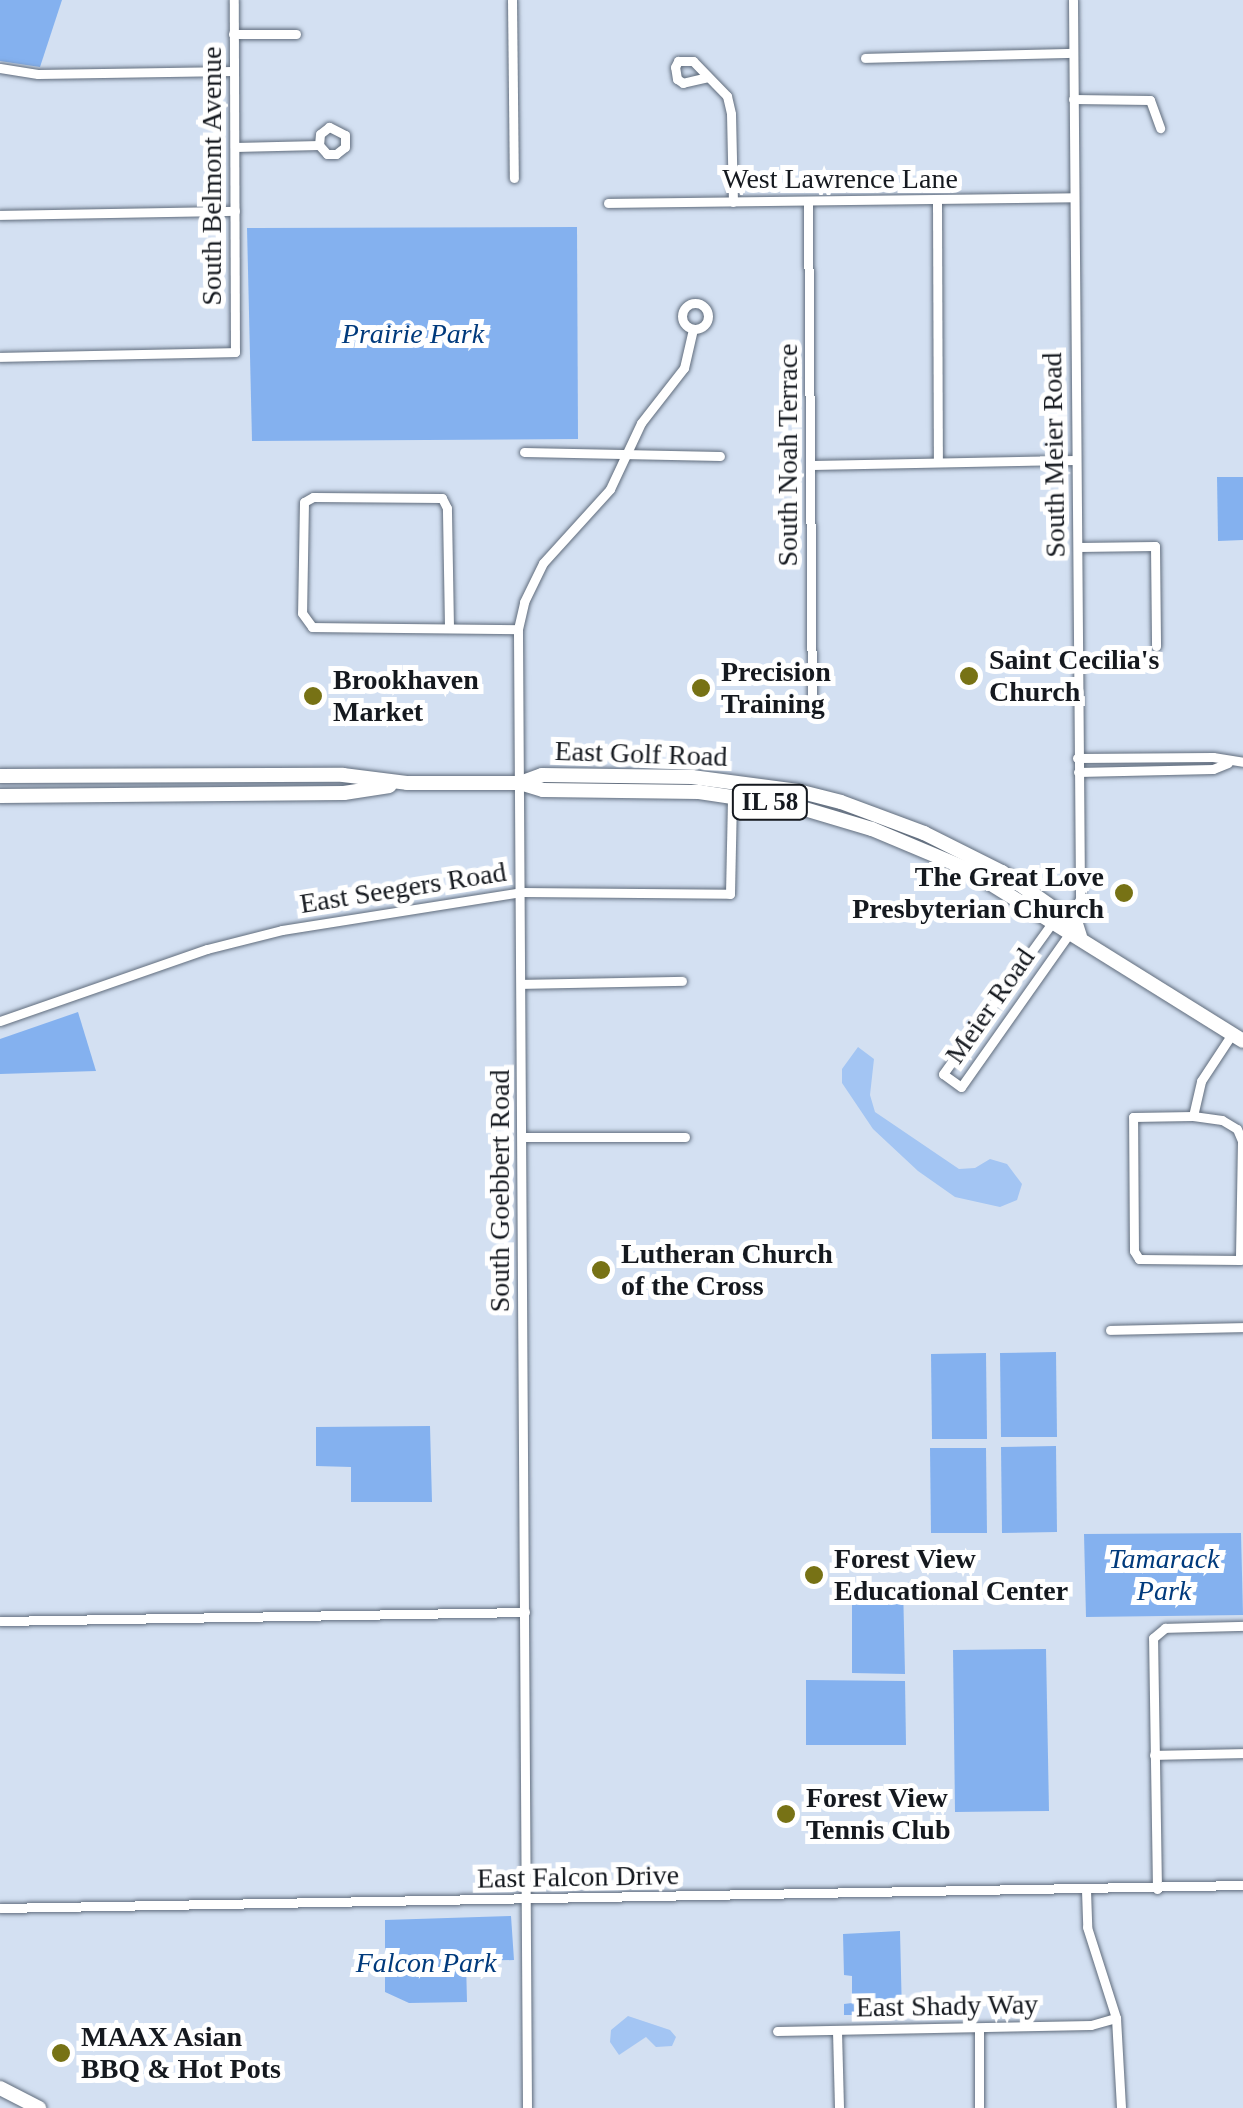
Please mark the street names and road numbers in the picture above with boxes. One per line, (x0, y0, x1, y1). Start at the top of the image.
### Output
street label: South Belmont Avenue (195, 46, 229, 306)
street label: West Lawrence Lane (722, 162, 958, 196)
street label: South Noah Terrace (771, 343, 805, 567)
street label: South Meier Road (1035, 352, 1073, 558)
street label: East Golf Road (554, 734, 728, 774)
road number: IL 58 (730, 782, 810, 822)
street label: East Seegers Road (297, 855, 509, 921)
street label: Meier Road (938, 942, 1042, 1070)
street label: South Goebbert Road (483, 1070, 517, 1312)
street label: East Falcon Drive (477, 1858, 679, 1896)
street label: East Shady Way (855, 1988, 1039, 2024)

